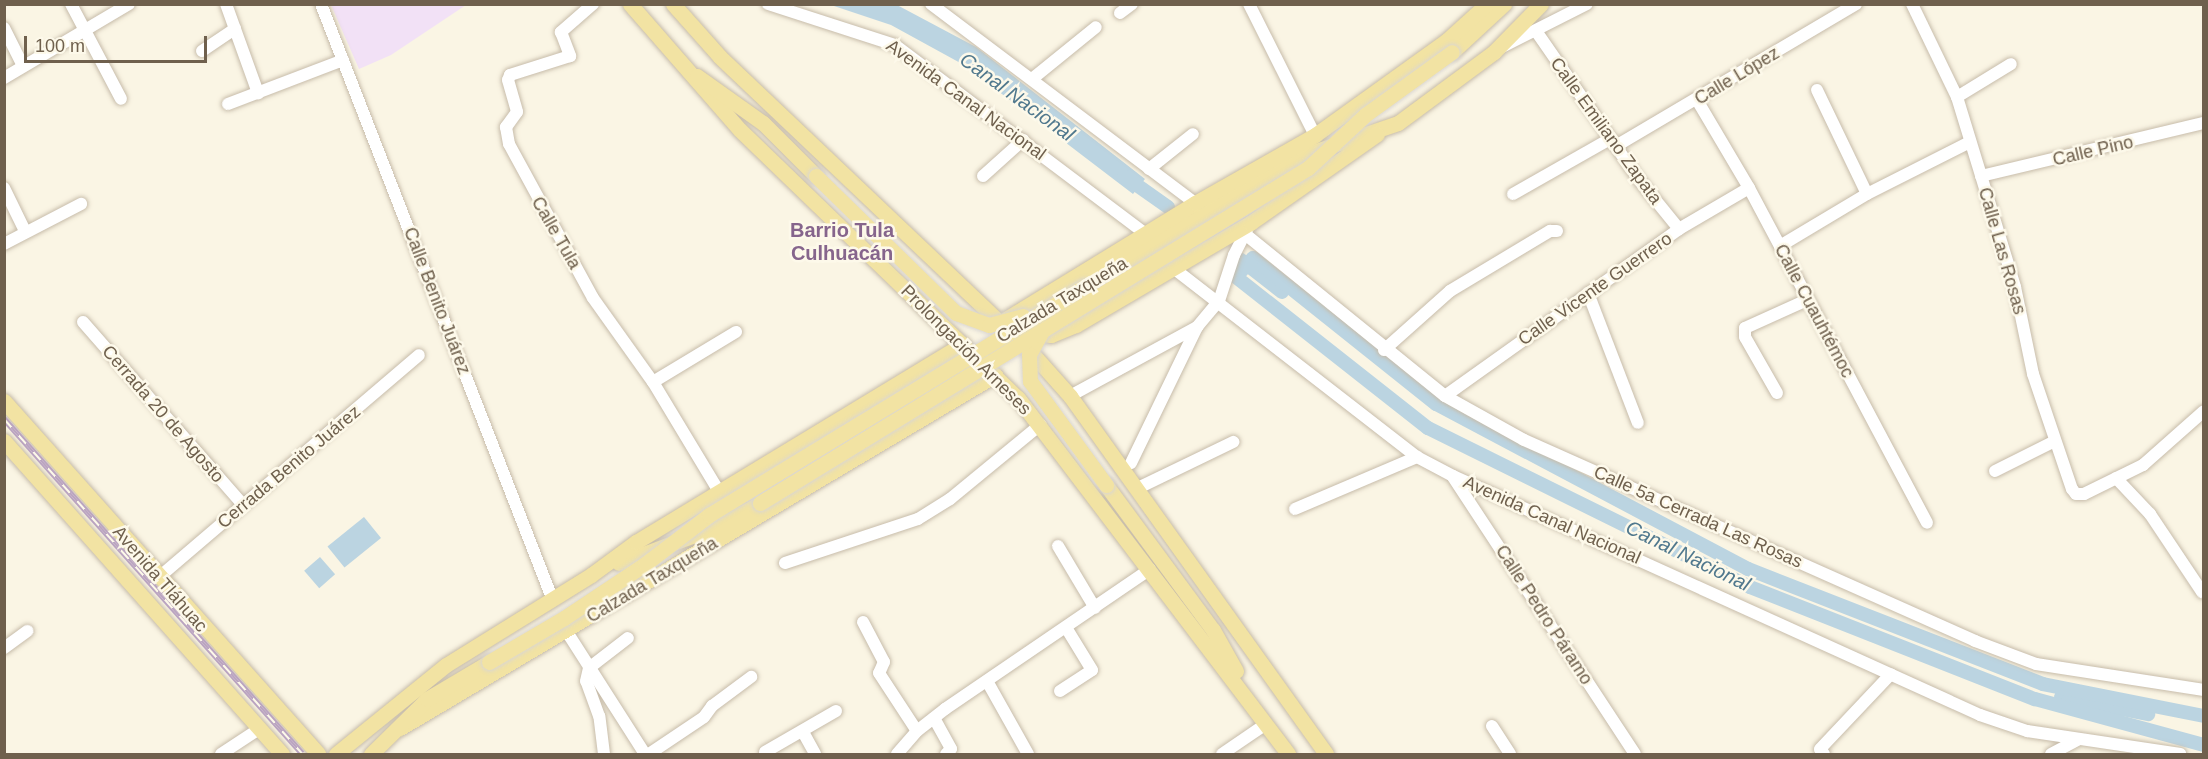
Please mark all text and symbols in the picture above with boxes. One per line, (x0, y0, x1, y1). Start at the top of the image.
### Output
scale bar (27, 24, 210, 62)
street label: Avenida Canal Nacional (882, 35, 1050, 165)
text: 100 m (35, 36, 85, 56)
street label: Calle López (1691, 42, 1783, 110)
water label: Canal Nacional (955, 47, 1079, 147)
street label: Calle Emiliano Zapata (1546, 53, 1666, 209)
street label: Calle Pino (2051, 131, 2135, 171)
street label: Calle Las Rosas (1974, 185, 2030, 317)
street label: Calle Tula (527, 193, 585, 273)
district label: Barrio Tula Culhuacán (790, 219, 894, 266)
street label: Calle Benito Juárez (399, 224, 475, 378)
street label: Calle Vicente Guerrero (1514, 228, 1676, 350)
street label: Calle Cuauhtémoc (1770, 241, 1858, 381)
street label: Calzada Taxqueña (993, 252, 1131, 348)
street label: Prolongación Arneses (896, 280, 1036, 420)
street label: Cerrada 20 de Agosto (97, 340, 229, 488)
street label: Cerrada Benito Juárez (213, 401, 365, 533)
street label: Calle 5a Cerrada Las Rosas (1590, 461, 1806, 573)
street label: Avenida Canal Nacional (1460, 471, 1644, 569)
water label: Canal Nacional (1622, 515, 1754, 597)
street label: Avenida Tláhuac (108, 521, 212, 637)
street label: Calzada Taxqueña (583, 532, 721, 628)
street label: Calle Pedro Páramo (1491, 541, 1597, 689)

